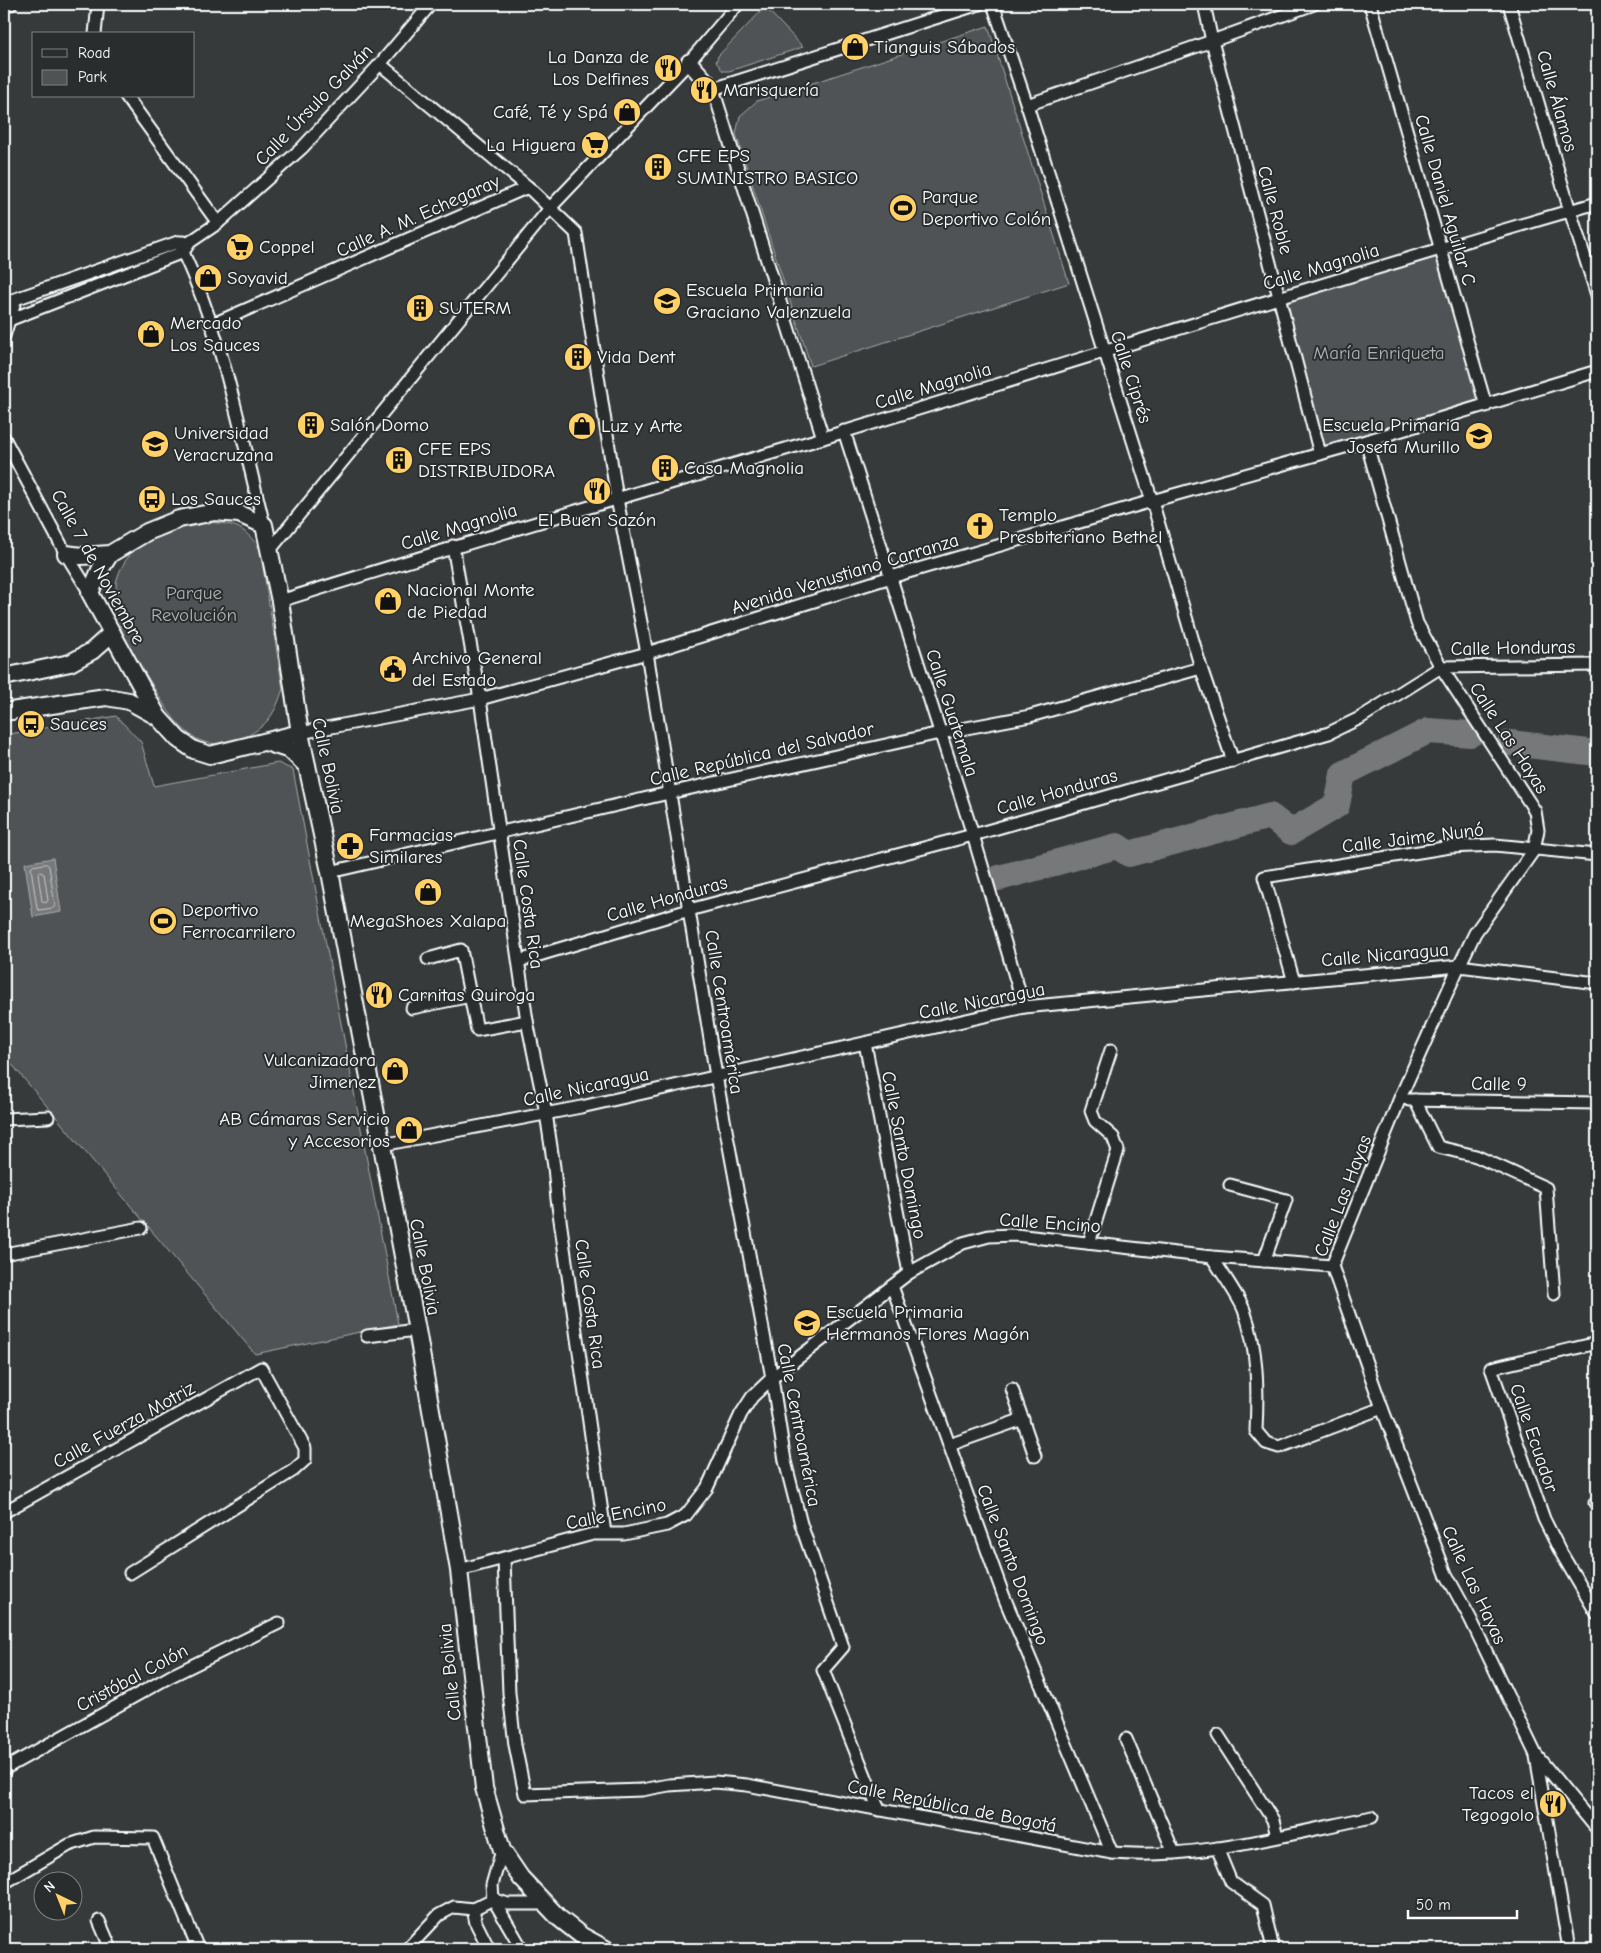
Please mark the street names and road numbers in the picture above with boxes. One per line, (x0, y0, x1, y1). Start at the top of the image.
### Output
street label: Calle Úrsulo Galván (251, 40, 377, 170)
street label: Calle Álamos (1532, 48, 1582, 154)
street label: Calle Daniel Aguilar C (1410, 112, 1480, 288)
street label: Calle Roble (1253, 163, 1297, 257)
street label: Calle A. M. Echegaray (333, 170, 504, 262)
street label: Calle Magnolia (1260, 239, 1382, 295)
street label: Calle Ciprés (1106, 328, 1156, 426)
street label: Calle Magnolia (872, 358, 994, 414)
street label: Calle 7 de Noviembre (46, 486, 150, 648)
street label: Calle Magnolia (398, 499, 520, 555)
street label: Avenida Venustiano Carranza (729, 529, 961, 619)
street label: Calle Honduras (1451, 636, 1576, 660)
street label: Calle Guatemala (921, 647, 983, 779)
street label: Calle Las Hayas (1465, 678, 1553, 798)
street label: Calle Bolivia (307, 716, 349, 816)
street label: Calle República del Salvador (648, 717, 877, 791)
street label: Calle Honduras (994, 764, 1120, 820)
street label: Calle Jaime Nunó (1341, 818, 1485, 858)
street label: Calle Costa Rica (508, 838, 548, 970)
street label: Calle Honduras (604, 871, 730, 927)
street label: Calle Centroamérica (700, 928, 748, 1096)
street label: Calle Nicaragua (1320, 938, 1450, 972)
street label: Calle Nicaragua (917, 978, 1047, 1024)
street label: Calle Nicaragua (521, 1063, 651, 1111)
street label: Calle Santo Domingo (877, 1069, 931, 1241)
street label: Calle 9 (1471, 1073, 1527, 1095)
street label: Calle Las Hayas (1310, 1132, 1376, 1260)
street label: Calle Encino (999, 1208, 1101, 1238)
street label: Calle Bolivia (405, 1217, 445, 1317)
street label: Calle Costa Rica (570, 1238, 610, 1370)
street label: Calle Centroamérica (772, 1341, 826, 1509)
street label: Calle Fuerza Motriz (49, 1377, 199, 1473)
street label: Calle Ecuador (1505, 1381, 1563, 1496)
street label: Calle Santo Domingo (972, 1482, 1054, 1648)
street label: Calle Encino (564, 1494, 668, 1534)
street label: Calle Las Hayas (1437, 1522, 1511, 1648)
street label: Calle Bolivia (434, 1622, 466, 1722)
street label: Cristóbal Colón (72, 1639, 192, 1717)
street label: Calle República de Bogotá (846, 1775, 1058, 1837)

